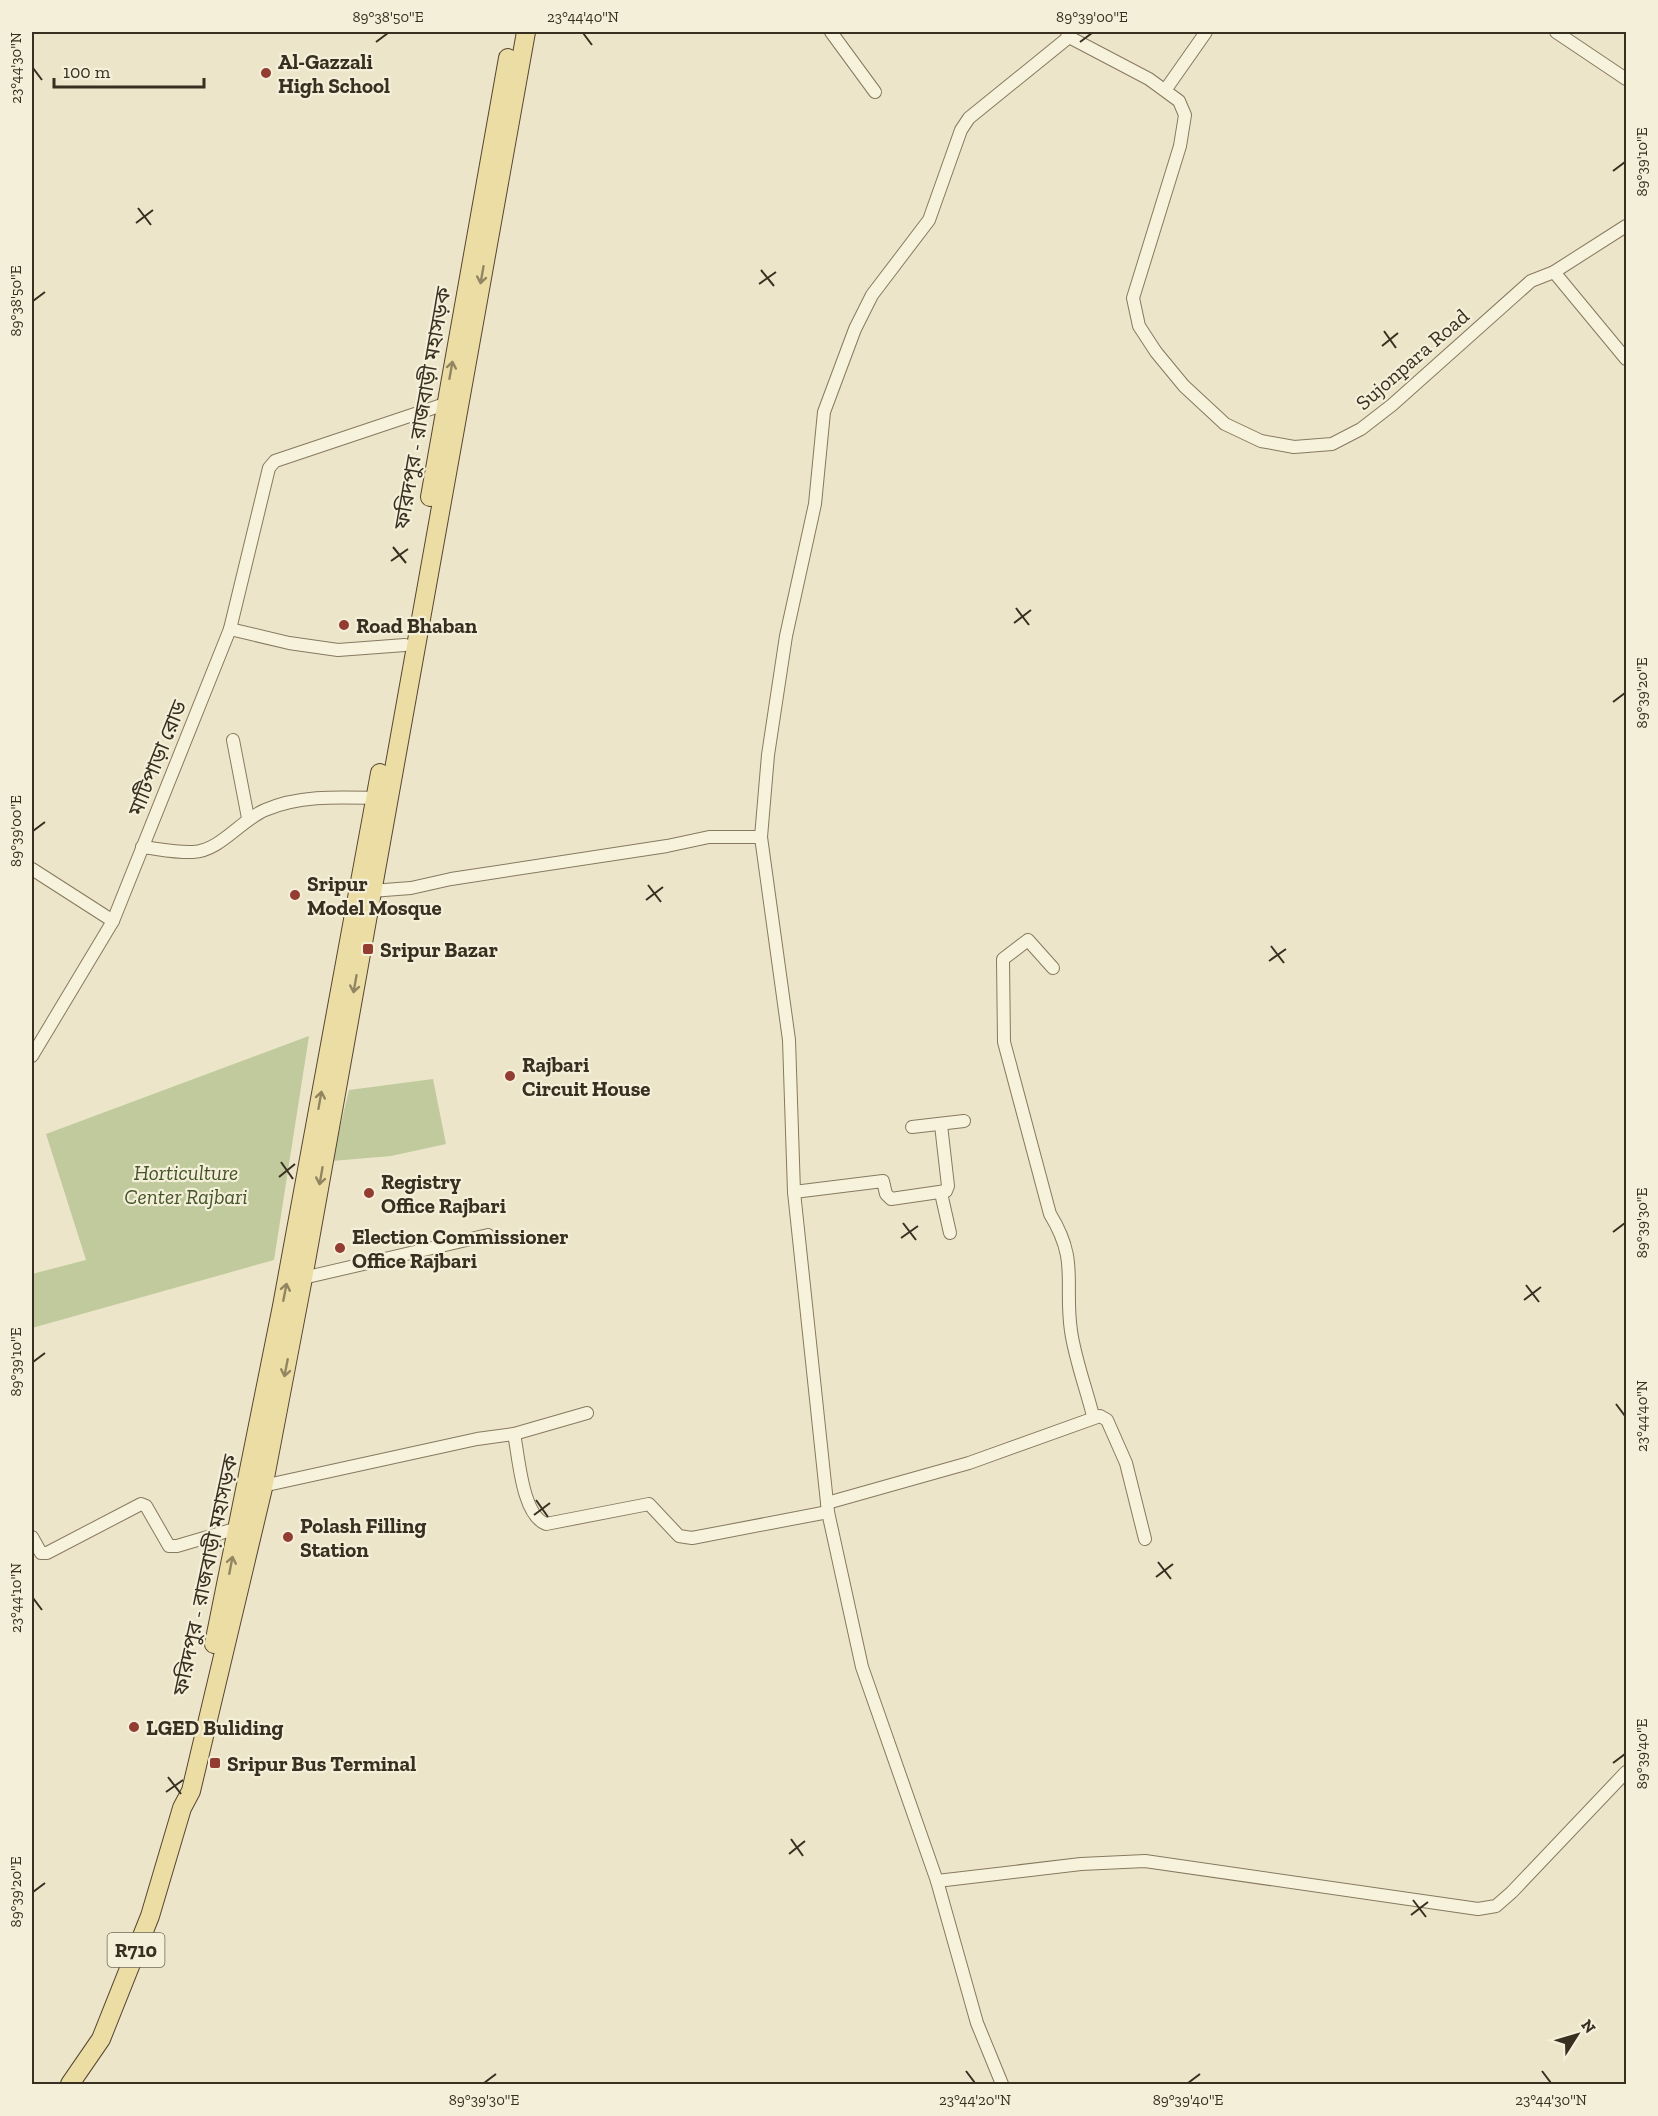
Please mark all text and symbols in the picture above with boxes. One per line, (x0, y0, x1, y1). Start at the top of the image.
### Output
text: 89°38'50"E (353, 8, 424, 26)
text: 23°44'40"N (547, 8, 619, 26)
text: 89°39'00"E (1056, 8, 1128, 26)
text: 23°44'30"N (7, 32, 25, 104)
place label: Al-Gazzali High School (278, 49, 390, 98)
scale bar (54, 51, 204, 89)
text: 100 m (63, 61, 111, 83)
marker: Al-Gazzali High School (259, 66, 273, 80)
text: 89°39'10"E (1633, 127, 1651, 196)
text: 89°38'50"E (7, 265, 25, 336)
one-way arrow (476, 265, 487, 284)
street label: ফরিদপুর - রাজবাড়ী মহাসড়ক (388, 284, 456, 532)
street label: Sujonpara Road (1350, 303, 1475, 416)
one-way arrow (446, 361, 457, 381)
place label: Road Bhaban (356, 613, 478, 638)
marker: Road Bhaban (337, 618, 351, 632)
text: 89°39'20"E (1633, 657, 1651, 728)
street label: মাটিপাড়া রোড (122, 696, 192, 820)
text: 89°39'00"E (7, 795, 25, 867)
place label: Sripur Model Mosque (307, 871, 442, 920)
marker: Sripur Model Mosque (288, 888, 302, 902)
place label: Sripur Bazar (380, 937, 498, 962)
marker: Sripur Bazar (361, 942, 375, 956)
one-way arrow (349, 973, 360, 993)
place label: Rajbari Circuit House (522, 1052, 650, 1101)
marker: Rajbari Circuit House (503, 1069, 517, 1083)
one-way arrow (315, 1090, 326, 1110)
park label: Horticulture Center Rajbari (124, 1160, 248, 1209)
one-way arrow (315, 1165, 326, 1185)
place label: Registry Office Rajbari (381, 1169, 506, 1218)
marker: Registry Office Rajbari (362, 1186, 376, 1200)
text: 89°39'30"E (1633, 1188, 1651, 1258)
place label: Election Commissioner Office Rajbari (352, 1224, 568, 1273)
marker: Election Commissioner Office Rajbari (333, 1241, 347, 1255)
one-way arrow (280, 1282, 291, 1302)
text: 89°39'10"E (7, 1327, 25, 1396)
one-way arrow (280, 1357, 291, 1377)
text: 23°44'40"N (1633, 1380, 1651, 1452)
street label: ফরিদপুর - রাজবাড়ী মহাসড়ক (167, 1451, 243, 1699)
place label: Polash Filling Station (300, 1513, 426, 1562)
marker: Polash Filling Station (281, 1530, 295, 1544)
one-way arrow (226, 1556, 237, 1576)
text: 23°44'10"N (7, 1563, 25, 1633)
place label: LGED Buliding (146, 1715, 283, 1740)
text: 89°39'40"E (1633, 1718, 1651, 1789)
marker: LGED Buliding (127, 1720, 141, 1734)
place label: Sripur Bus Terminal (227, 1751, 416, 1776)
marker: Sripur Bus Terminal (208, 1756, 222, 1770)
text: 89°39'20"E (7, 1856, 25, 1927)
road number: R710 (108, 1933, 164, 1967)
north arrow (1547, 2005, 1607, 2065)
text: N (1577, 2016, 1600, 2037)
text: 89°39'30"E (449, 2091, 519, 2109)
text: 23°44'20"N (939, 2091, 1011, 2109)
text: 89°39'40"E (1153, 2091, 1224, 2109)
text: 23°44'30"N (1515, 2091, 1587, 2109)

